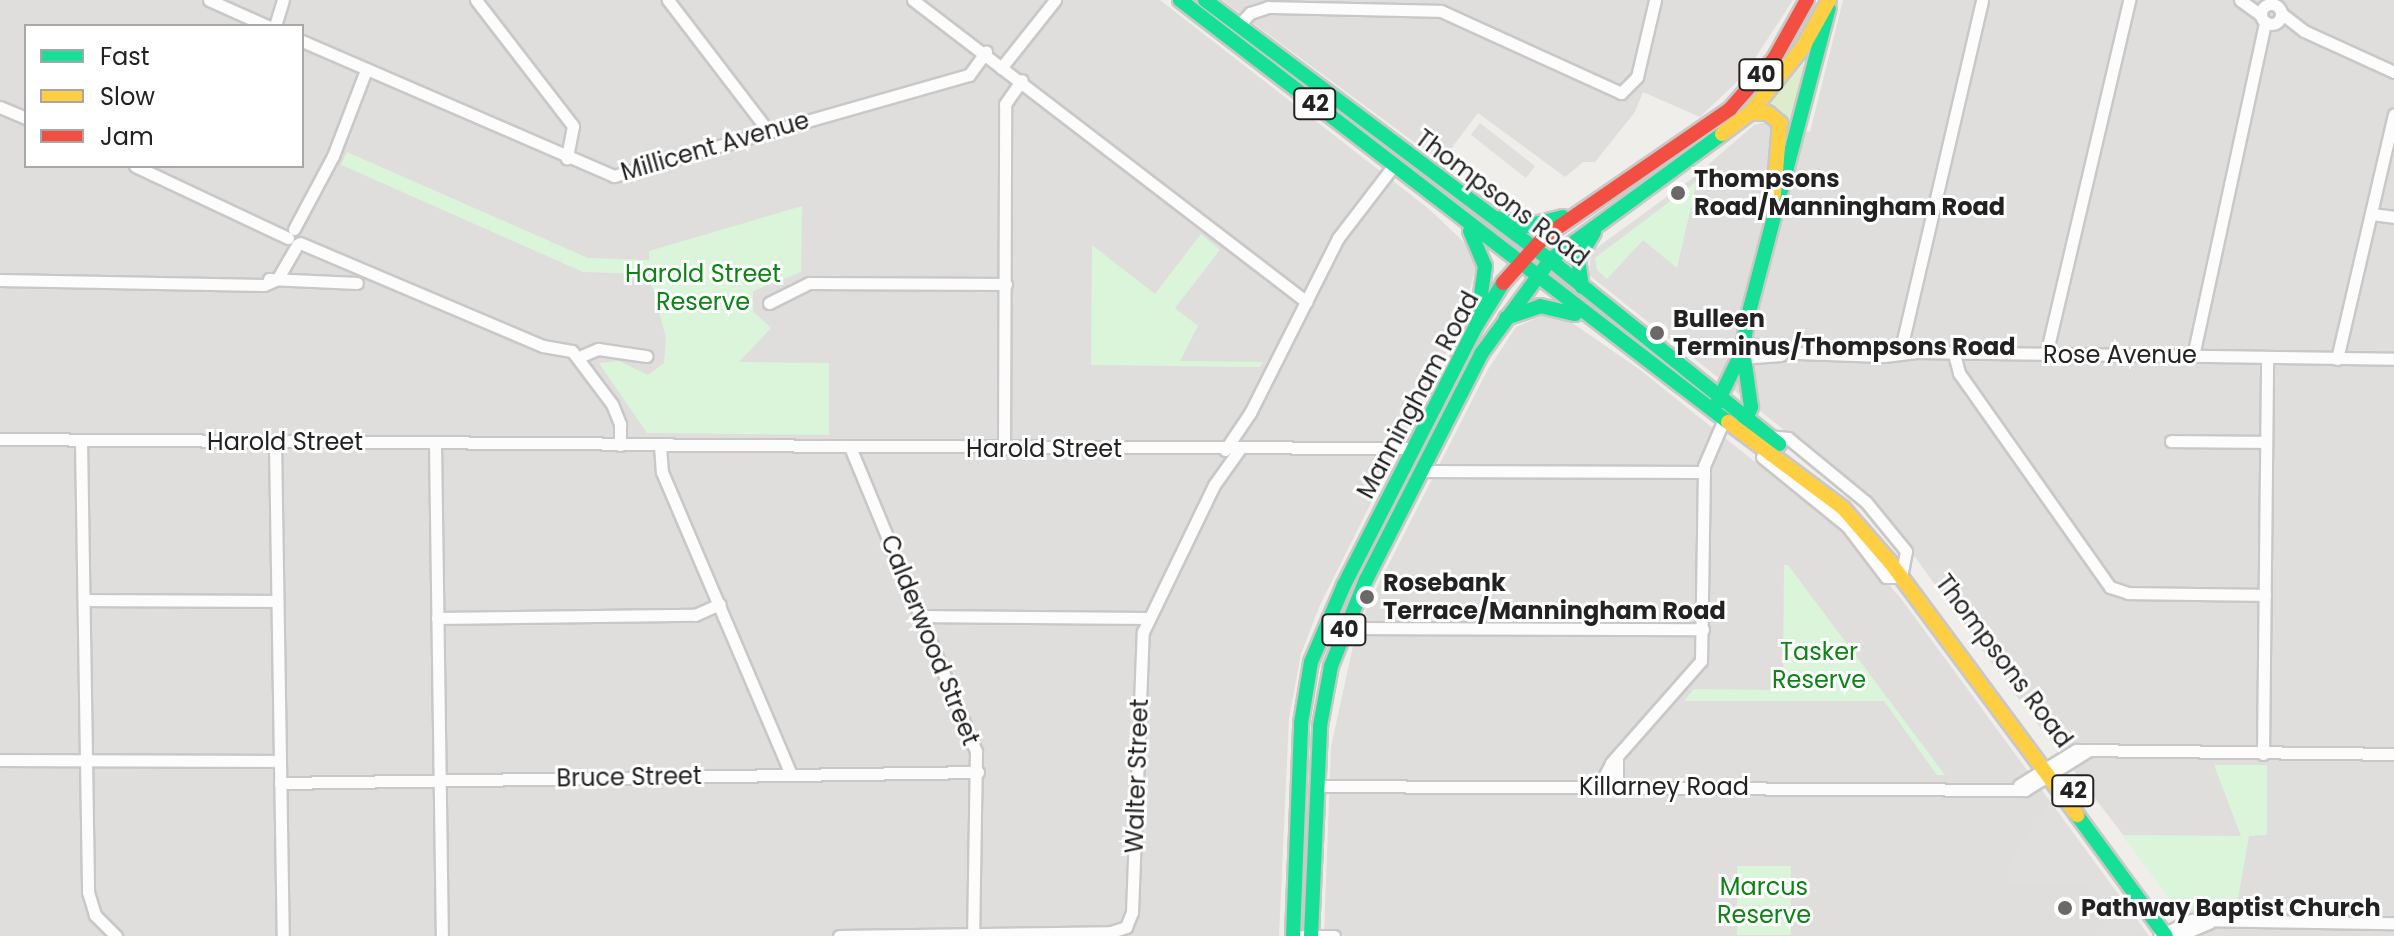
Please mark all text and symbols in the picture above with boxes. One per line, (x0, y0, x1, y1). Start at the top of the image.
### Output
legend (24, 24, 304, 168)
text: Fast (100, 40, 150, 73)
road number: 40 (1737, 57, 1785, 93)
text: Slow (100, 80, 155, 113)
road number: 42 (1293, 86, 1337, 122)
street label: Millicent Avenue (618, 105, 812, 187)
text: Jam (100, 120, 154, 153)
street label: Thompsons Road (1410, 124, 1594, 272)
place label: Thompsons Road/Manningham Road (1694, 165, 2005, 221)
marker: Thompsons Road/Manningham Road (1669, 184, 1687, 202)
park label: Harold Street Reserve (625, 260, 781, 316)
street label: Manningham Road (1351, 287, 1485, 503)
place label: Bulleen Terminus/Thompsons Road (1673, 305, 2016, 361)
marker: Bulleen Terminus/Thompsons Road (1648, 324, 1666, 342)
street label: Rose Avenue (2043, 341, 2197, 369)
street label: Harold Street (207, 428, 363, 456)
street label: Harold Street (966, 435, 1122, 463)
street label: Calderwood Street (875, 531, 985, 749)
place label: Rosebank Terrace/Manningham Road (1383, 569, 1726, 625)
street label: Thompsons Road (1930, 569, 2078, 753)
marker: Rosebank Terrace/Manningham Road (1358, 588, 1376, 606)
road number: 40 (1320, 612, 1368, 648)
park label: Tasker Reserve (1772, 638, 1866, 694)
street label: Walter Street (1120, 698, 1154, 854)
street label: Bruce Street (556, 761, 702, 793)
street label: Killarney Road (1579, 773, 1749, 801)
road number: 42 (2051, 773, 2095, 809)
park label: Marcus Reserve (1717, 873, 1811, 929)
place label: Pathway Baptist Church (2081, 894, 2381, 922)
marker: Pathway Baptist Church (2056, 899, 2074, 917)

